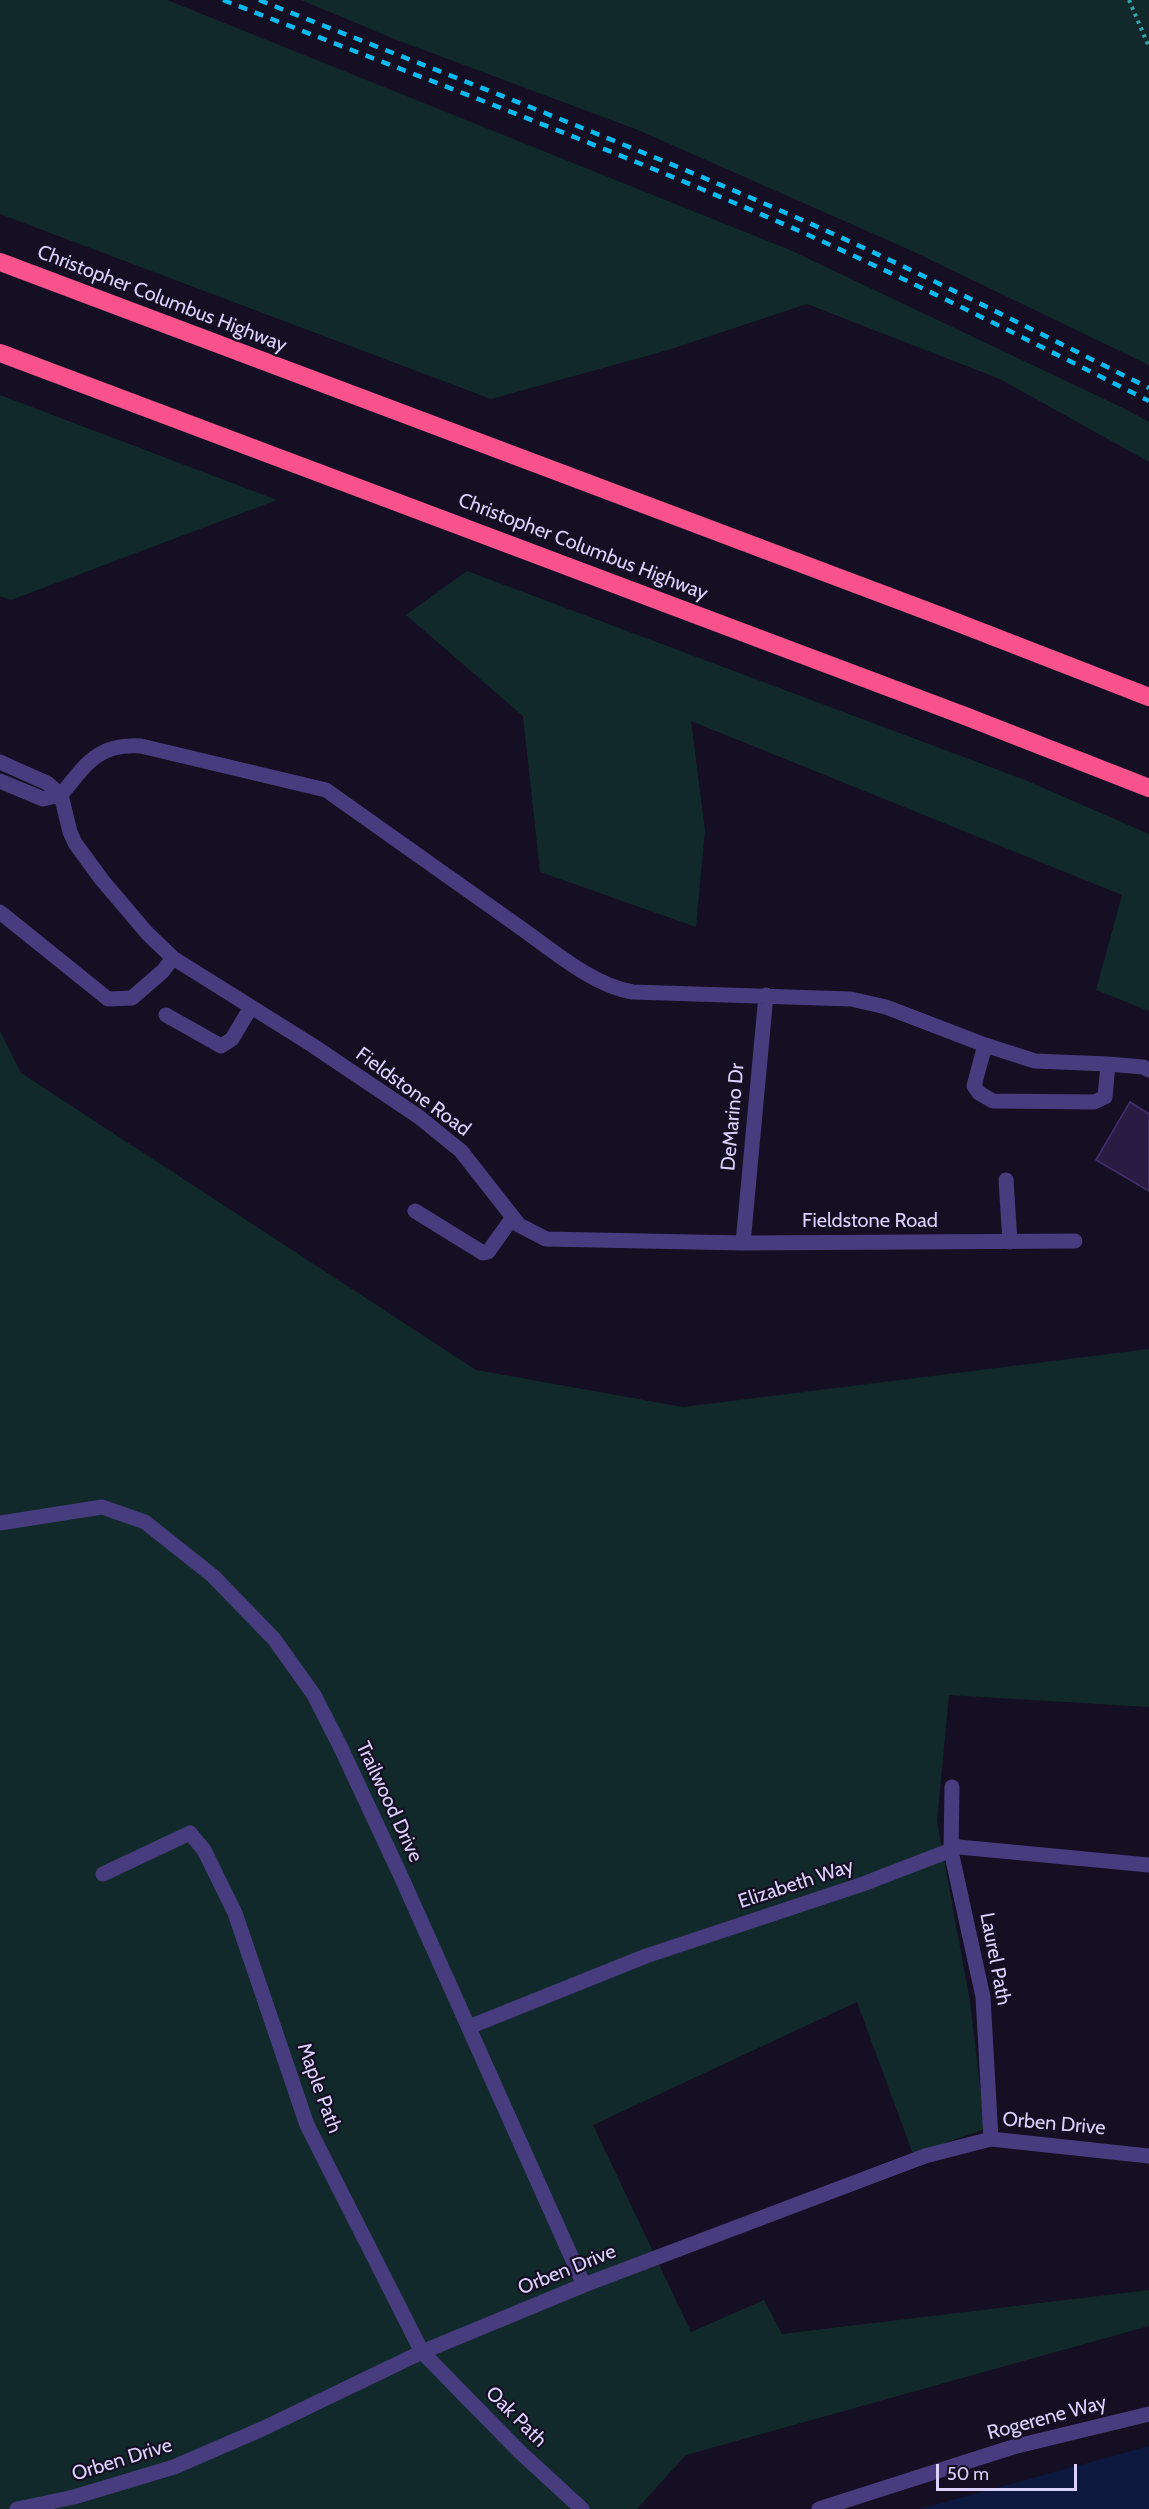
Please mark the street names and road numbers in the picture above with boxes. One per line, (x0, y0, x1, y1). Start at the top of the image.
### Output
street label: Christopher Columbus Highway (34, 240, 290, 358)
street label: Christopher Columbus Highway (455, 488, 711, 606)
street label: Fieldstone Road (351, 1042, 475, 1142)
street label: DeMarino Dr (716, 1062, 750, 1172)
street label: Fieldstone Road (802, 1209, 938, 1233)
street label: Trailwood Drive (351, 1738, 427, 1866)
street label: Elizabeth Way (735, 1854, 857, 1914)
street label: Laurel Path (974, 1911, 1016, 2007)
street label: Maple Path (292, 2040, 346, 2136)
street label: Orben Drive (1001, 2108, 1107, 2140)
street label: Orben Drive (515, 2239, 619, 2301)
street label: Oak Path (480, 2381, 552, 2453)
street label: Rogerene Way (985, 2391, 1109, 2445)
street label: Orben Drive (69, 2433, 175, 2487)

